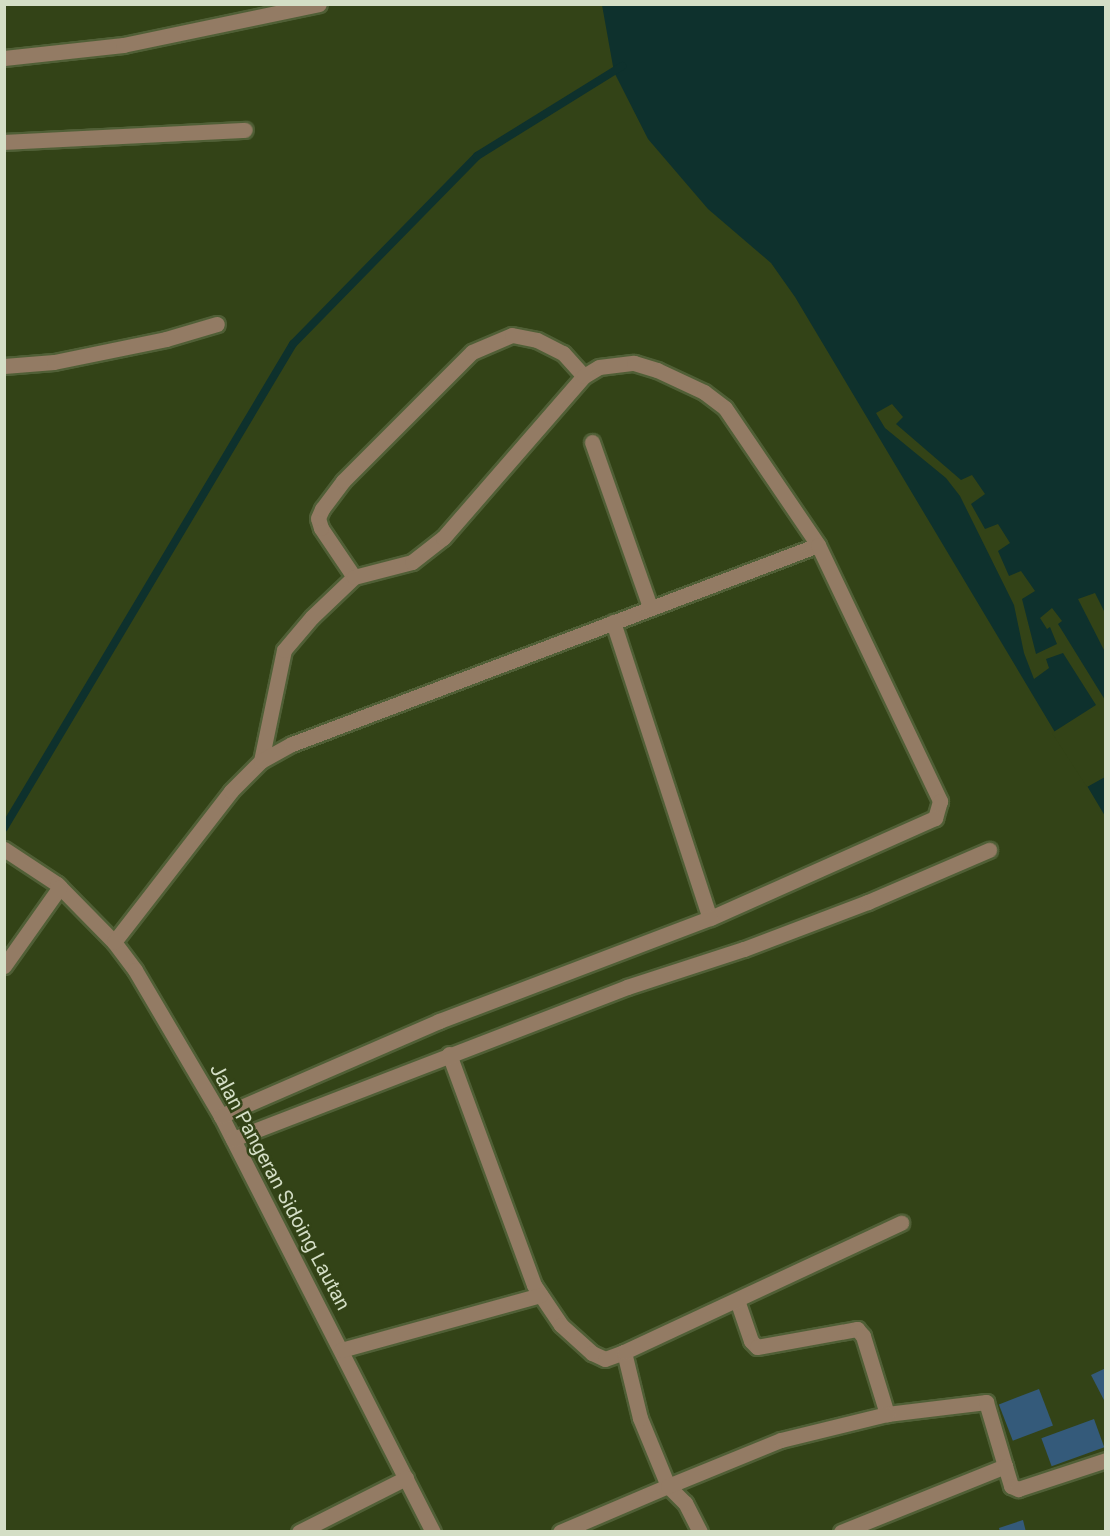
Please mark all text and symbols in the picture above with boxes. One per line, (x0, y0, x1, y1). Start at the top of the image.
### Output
street label: Jalan Pangeran Sidoing Lautan (205, 1060, 355, 1314)

